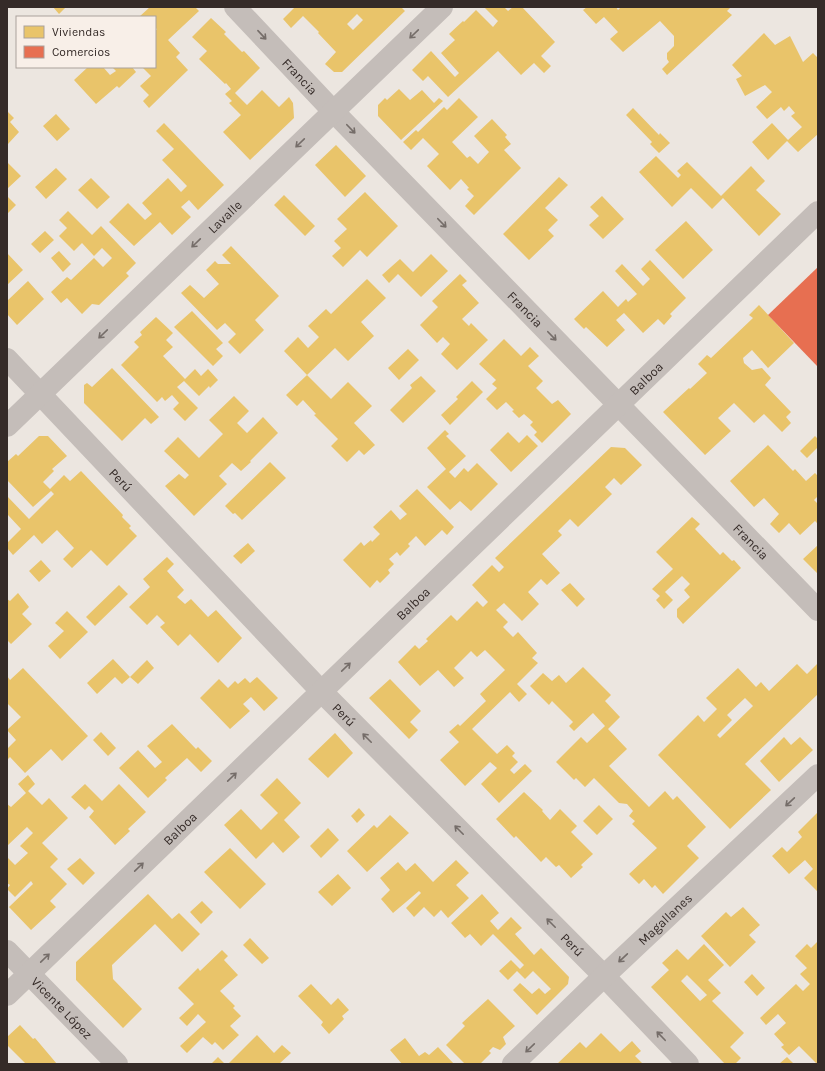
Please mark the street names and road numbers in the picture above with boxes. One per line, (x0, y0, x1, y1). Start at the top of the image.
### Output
street label: Francia (279, 55, 321, 97)
street label: Lavalle (205, 197, 245, 236)
street label: Francia (505, 288, 546, 330)
street label: Balboa (626, 359, 666, 398)
street label: Perú (107, 465, 136, 494)
street label: Francia (730, 520, 772, 562)
street label: Balboa (393, 584, 433, 623)
street label: Perú (330, 700, 359, 729)
street label: Balboa (160, 809, 200, 848)
street label: Magallanes (635, 890, 695, 948)
street label: Perú (558, 930, 587, 959)
street label: Vicente López (29, 973, 96, 1042)

